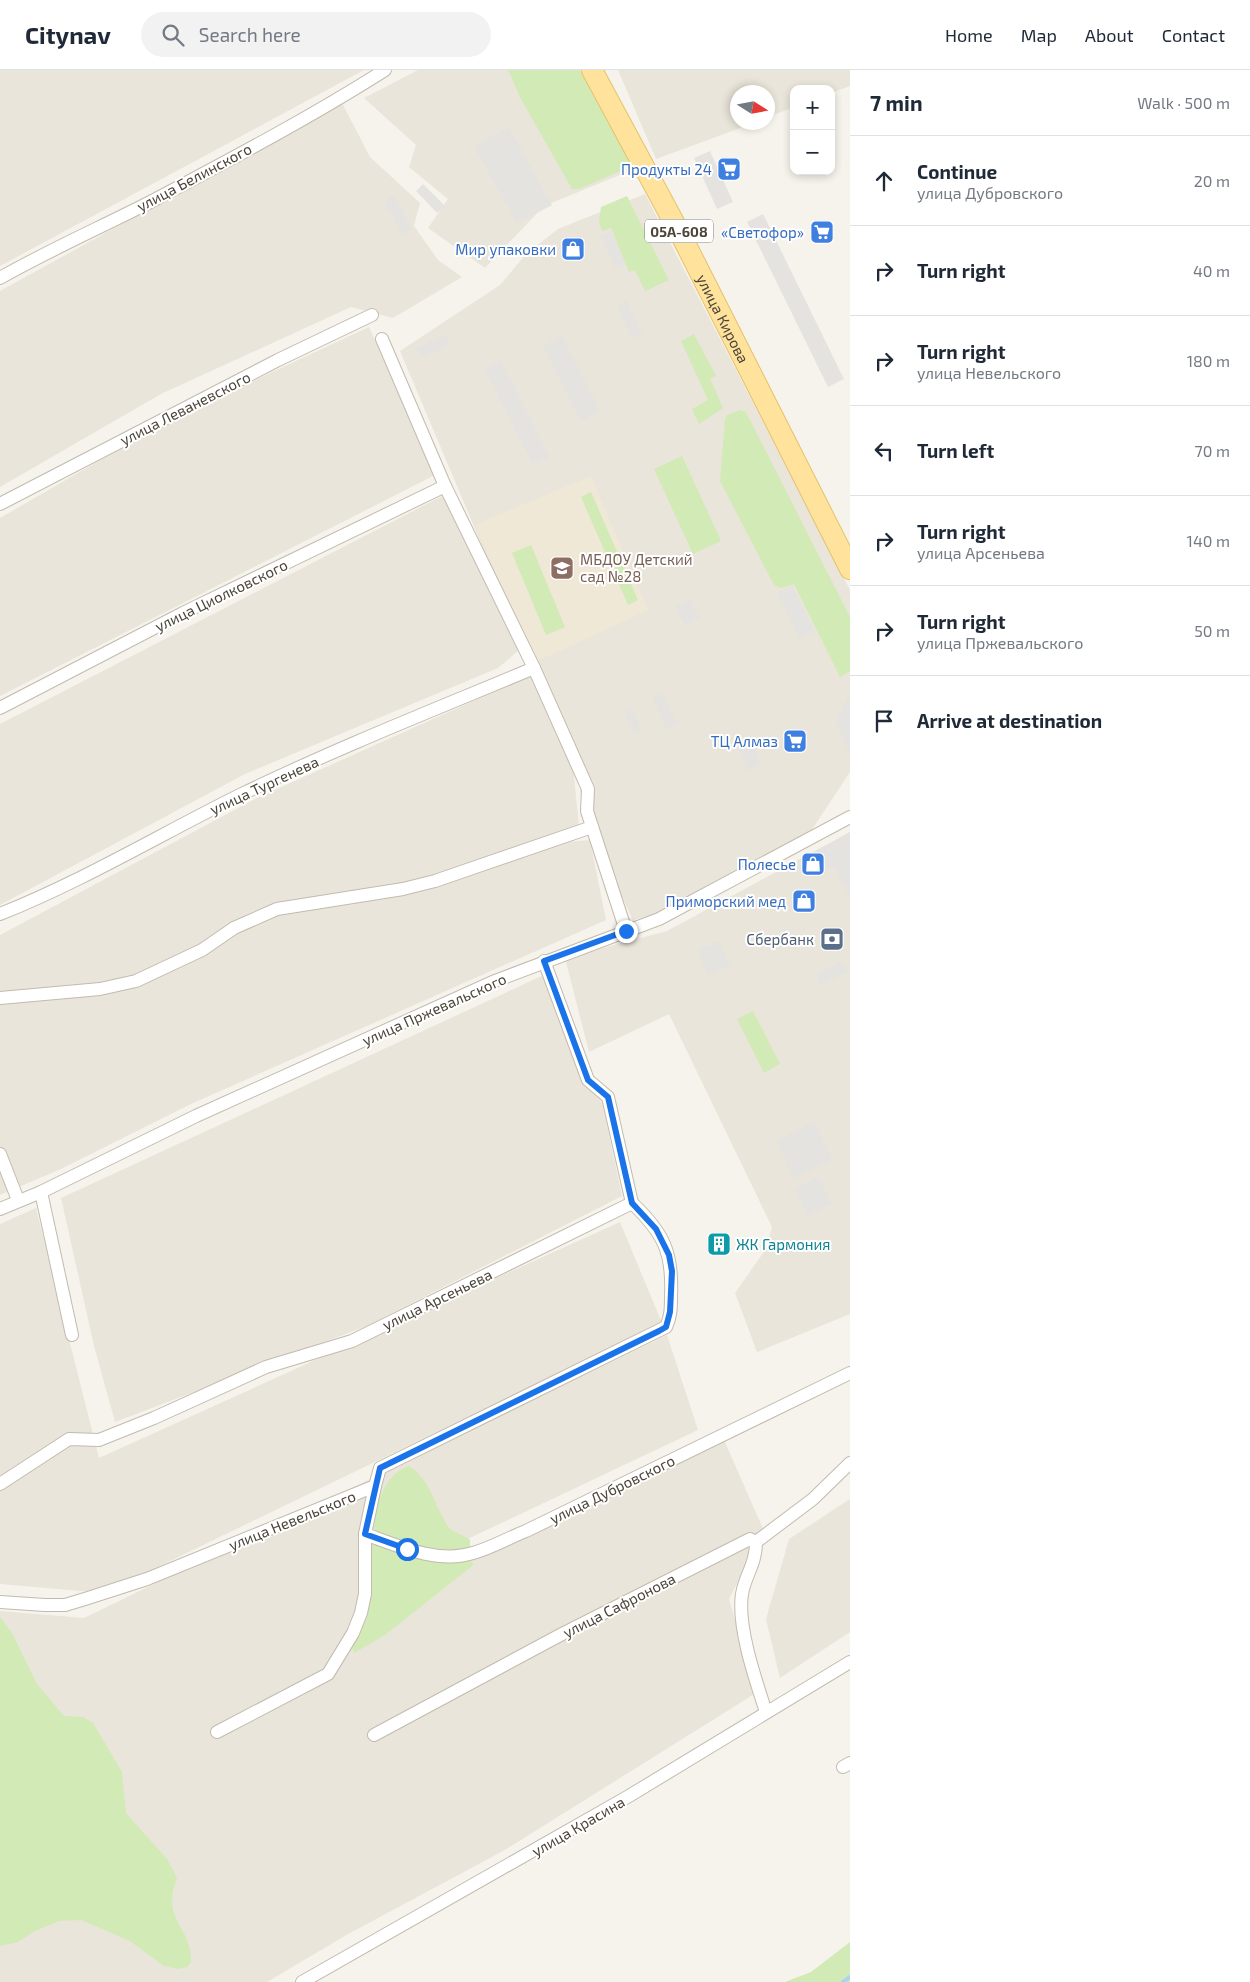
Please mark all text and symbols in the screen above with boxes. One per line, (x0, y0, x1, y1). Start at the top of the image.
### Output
search box (141, 12, 491, 57)
text: Citynav (25, 20, 111, 49)
icon: search (159, 21, 187, 49)
text: Search here (199, 23, 301, 46)
text: Home (945, 24, 993, 46)
text: Map (1021, 24, 1057, 46)
text: About (1085, 24, 1134, 46)
text: Contact (1162, 24, 1225, 46)
north arrow (730, 85, 775, 130)
map controls (790, 85, 835, 175)
button: + (790, 85, 835, 130)
text: 7 min (870, 90, 923, 115)
text: Walk · 500 m (1137, 93, 1230, 112)
button: − (790, 130, 835, 175)
street label: улица Белинского (133, 139, 255, 216)
supermarket icon: Продукты 24 (716, 156, 742, 182)
place label: Продукты 24 (621, 160, 712, 179)
text: Continue (917, 160, 997, 183)
icon: ahead (870, 167, 898, 195)
text: 20 m (1194, 171, 1230, 190)
text: улица Дубровского (917, 183, 1063, 202)
supermarket icon: «Светофор» (809, 219, 835, 245)
road number: 05А-608 (645, 220, 713, 242)
place label: «Светофор» (721, 223, 804, 241)
shop icon: Мир упаковки (560, 236, 586, 262)
place label: Мир упаковки (455, 240, 556, 259)
icon: right (870, 257, 898, 285)
text: Turn right (917, 259, 1005, 282)
text: 40 m (1193, 261, 1230, 280)
street label: улица Кирова (692, 271, 753, 366)
text: Turn right (917, 340, 1005, 363)
icon: right (870, 347, 898, 375)
text: 180 m (1187, 351, 1230, 370)
text: улица Невельского (917, 363, 1061, 382)
street label: улица Леваневского (117, 367, 254, 450)
icon: left (870, 437, 898, 465)
text: Turn left (917, 439, 994, 462)
text: 70 m (1195, 441, 1230, 460)
text: Turn right (917, 520, 1005, 543)
icon: right (870, 527, 898, 555)
text: 140 m (1187, 531, 1230, 550)
text: улица Арсеньева (917, 543, 1045, 562)
place label: МБДОУ Детский сад №28 (580, 550, 693, 585)
street label: улица Циолковского (152, 555, 291, 636)
school or university icon: МБДОУ Детский сад №28 (549, 555, 575, 581)
text: Turn right (917, 610, 1005, 633)
icon: right (870, 617, 898, 645)
text: 50 m (1194, 621, 1230, 640)
text: улица Пржевальского (917, 633, 1083, 652)
icon: arrive (870, 707, 898, 735)
text: Arrive at destination (917, 709, 1102, 732)
supermarket icon: ТЦ Алмаз (782, 728, 808, 754)
place label: ТЦ Алмаз (711, 732, 778, 750)
street label: улица Тургенева (207, 752, 322, 819)
shop icon: Полесье (800, 851, 826, 877)
place label: Полесье (738, 855, 796, 873)
shop icon: Приморский мед (791, 888, 817, 914)
place label: Приморский мед (666, 892, 786, 910)
route end (615, 920, 638, 943)
bank icon: Сбербанк (819, 926, 845, 952)
place label: Сбербанк (746, 930, 814, 948)
street label: улица Пржевальского (359, 969, 509, 1050)
building icon: ЖК Гармония (706, 1231, 732, 1257)
place label: ЖК Гармония (736, 1235, 830, 1253)
street label: улица Арсеньева (379, 1265, 495, 1334)
street label: улица Дубровского (546, 1451, 678, 1528)
street label: улица Невельского (226, 1486, 358, 1555)
route start (396, 1538, 419, 1561)
street label: улица Сафронова (560, 1569, 679, 1642)
street label: улица Красина (528, 1792, 628, 1861)

